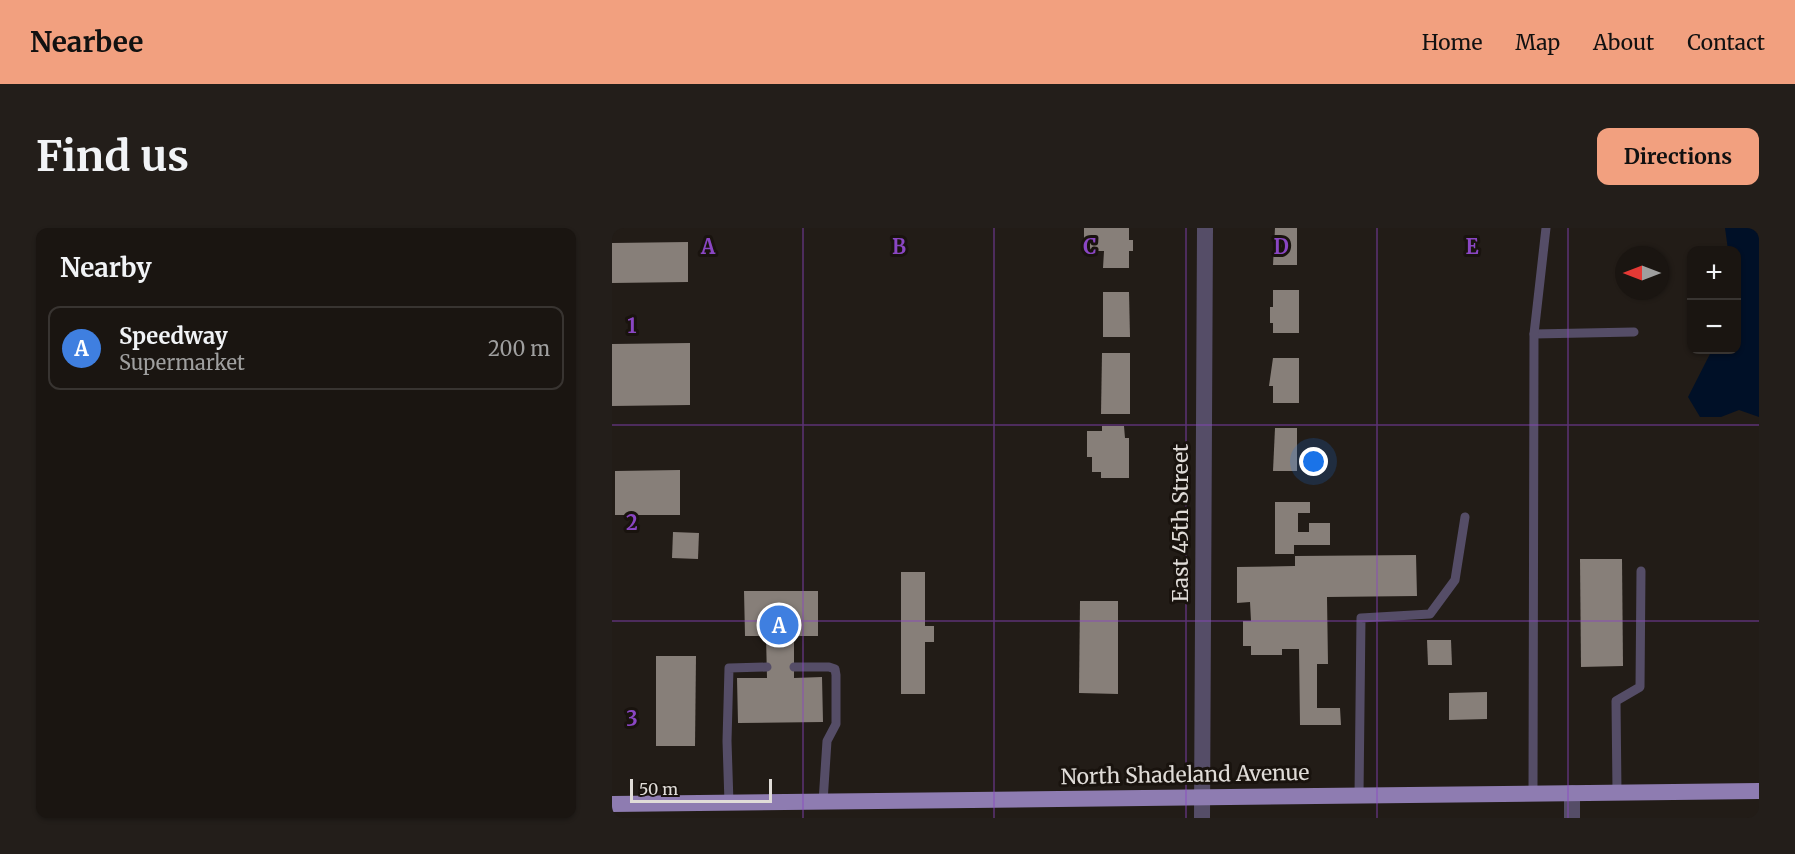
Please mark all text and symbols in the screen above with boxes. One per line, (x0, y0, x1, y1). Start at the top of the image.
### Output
text: Nearbee (30, 24, 143, 60)
text: Home (1422, 29, 1482, 56)
text: Map (1515, 29, 1560, 56)
text: About (1593, 29, 1654, 56)
text: Contact (1687, 29, 1765, 56)
button: Directions (1597, 128, 1759, 185)
text: Find us (36, 130, 189, 182)
text: A (700, 234, 716, 259)
text: B (892, 234, 906, 259)
text: C (1083, 234, 1097, 259)
text: D (1273, 234, 1289, 259)
text: E (1465, 234, 1479, 259)
north arrow (1615, 246, 1669, 300)
map controls (1687, 246, 1741, 354)
button: + (1687, 246, 1741, 300)
text: Nearby (60, 251, 152, 284)
button: − (1687, 300, 1741, 354)
text: 1 (627, 313, 637, 338)
text: Speedway (119, 322, 228, 350)
text: A (74, 336, 89, 361)
text: 200 m (488, 336, 550, 361)
text: Supermarket (119, 350, 245, 375)
street label: East 45th Street (1167, 444, 1194, 602)
your location (1299, 447, 1328, 476)
text: 2 (626, 510, 638, 535)
pin: A (760, 602, 798, 648)
text: 3 (626, 706, 638, 731)
street label: North Shadeland Avenue (1060, 759, 1310, 790)
scale bar (630, 776, 772, 804)
text: 50 m (639, 779, 678, 799)

